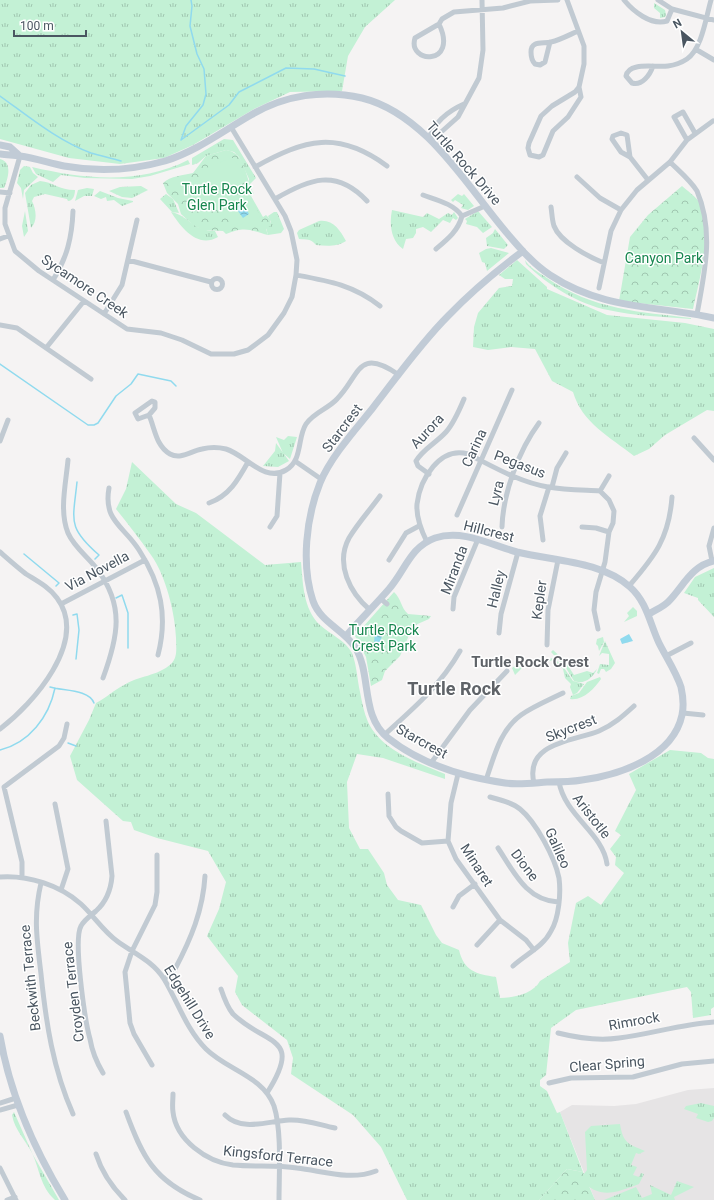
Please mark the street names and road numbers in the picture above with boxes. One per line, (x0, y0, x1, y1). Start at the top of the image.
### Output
street label: Turtle Rock Drive (423, 118, 505, 208)
street label: Sycamore Creek (39, 251, 132, 321)
street label: Starcrest (319, 400, 366, 455)
street label: Aurora (407, 410, 447, 452)
street label: Carina (458, 426, 490, 470)
street label: Pegasus (492, 447, 548, 481)
street label: Lyra (485, 479, 507, 507)
street label: Hillcrest (462, 517, 516, 545)
street label: Miranda (437, 543, 471, 597)
street label: Via Novella (62, 548, 132, 594)
street label: Halley (484, 568, 508, 610)
street label: Kepler (528, 579, 550, 621)
street label: Skycrest (543, 711, 599, 745)
street label: Starcrest (394, 720, 451, 762)
street label: Aristotle (570, 790, 614, 842)
street label: Galileo (542, 825, 574, 871)
street label: Minaret (457, 841, 497, 890)
street label: Dione (508, 846, 542, 884)
street label: Beckwith Terrace (16, 924, 44, 1032)
street label: Croyden Terrace (59, 941, 87, 1043)
street label: Edgehill Drive (161, 962, 219, 1042)
street label: Rimrock (607, 1009, 662, 1033)
street label: Clear Spring (569, 1053, 645, 1075)
street label: Kingsford Terrace (222, 1142, 334, 1170)

